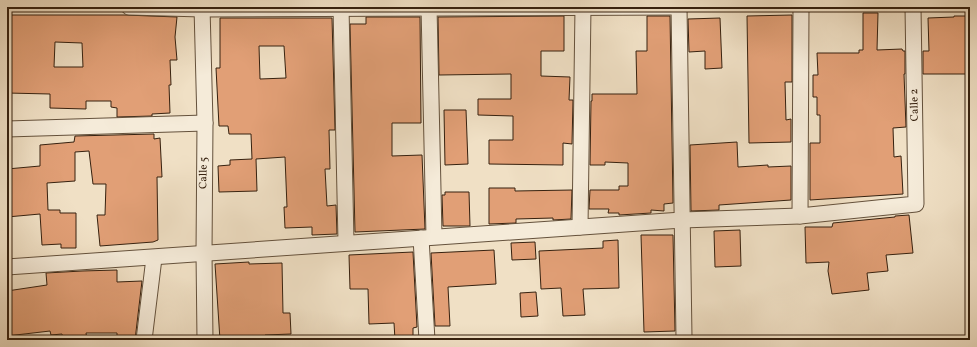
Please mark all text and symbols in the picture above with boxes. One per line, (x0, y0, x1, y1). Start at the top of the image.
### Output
street label: Calle 2 (907, 89, 923, 121)
street label: Calle 5 (196, 157, 212, 189)

